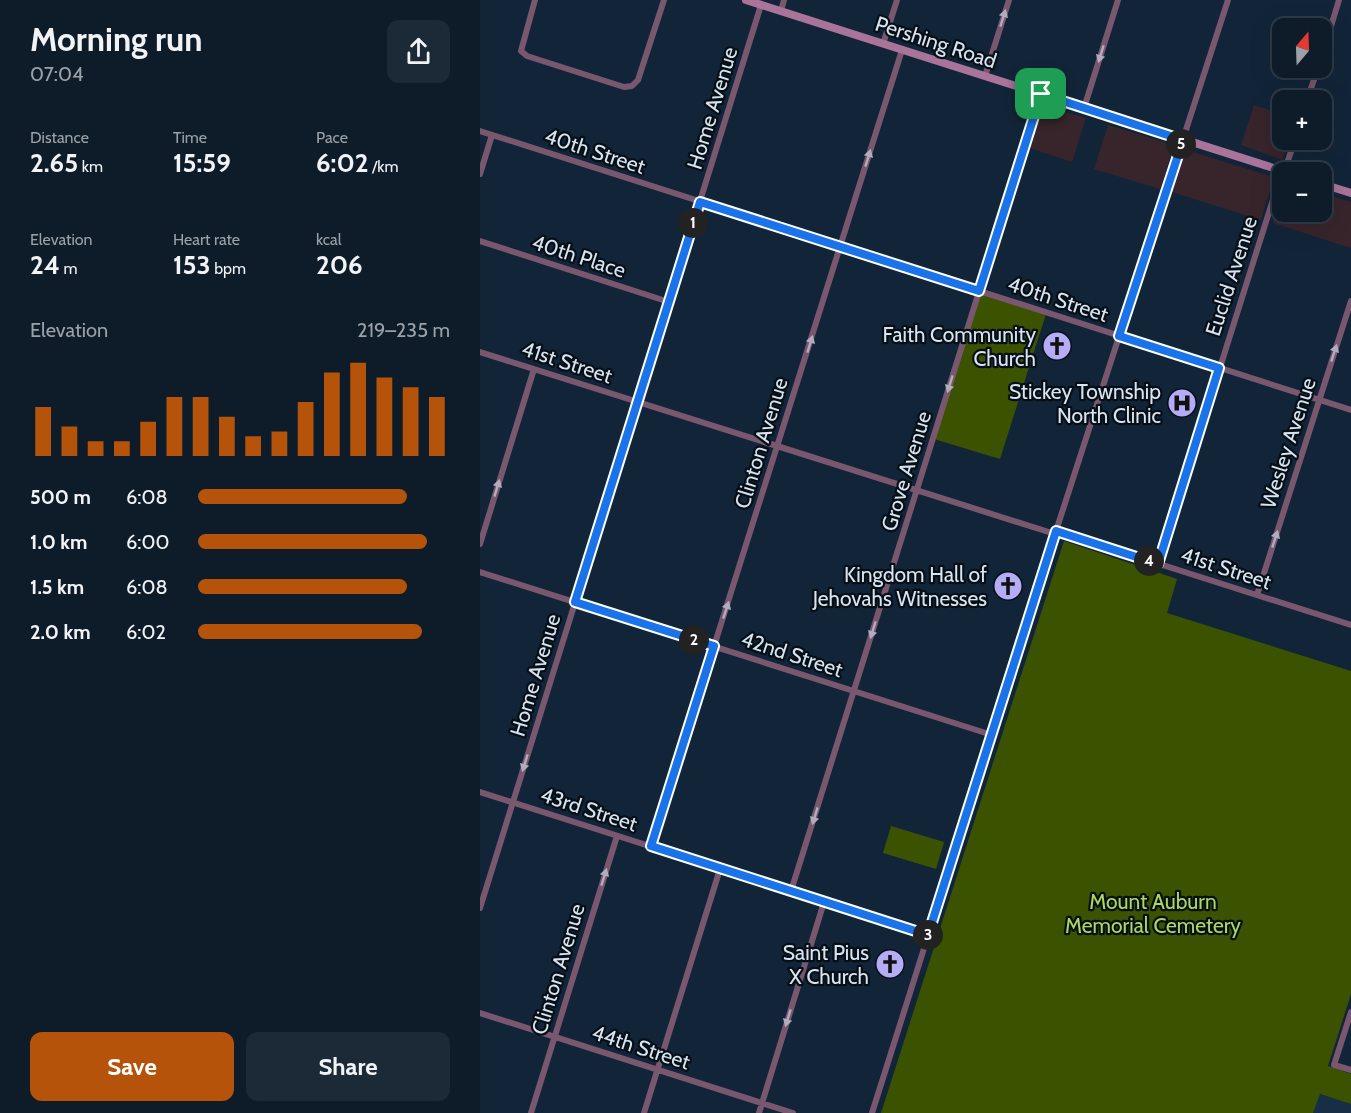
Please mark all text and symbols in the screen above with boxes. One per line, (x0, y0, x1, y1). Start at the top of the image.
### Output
one-way arrow (999, 9, 1008, 27)
street label: Pershing Road (872, 11, 1000, 73)
north arrow (1272, 18, 1332, 78)
map controls (1272, 18, 1332, 222)
text: Morning run (30, 19, 202, 59)
button: share (387, 20, 450, 83)
street label: Home Avenue (682, 44, 743, 172)
one-way arrow (1096, 45, 1105, 63)
text: 07:04 (30, 62, 83, 86)
pin (1015, 68, 1066, 119)
icon: arrive (1024, 77, 1057, 110)
button: + (1272, 90, 1332, 150)
street label: 40th Street (542, 123, 648, 179)
text: Distance (30, 128, 89, 147)
text: Time (173, 128, 207, 147)
text: Pace (316, 128, 348, 147)
pin: 5 (1166, 129, 1196, 159)
text: 5 (1177, 134, 1185, 153)
text: 2.65 (30, 147, 78, 179)
text: 15:59 (173, 147, 231, 179)
text: 6:02 (316, 147, 369, 179)
one-way arrow (864, 149, 873, 167)
text: km (78, 157, 103, 176)
text: /km (369, 157, 398, 176)
button: − (1272, 162, 1332, 222)
pin: 1 (678, 208, 708, 238)
text: 1 (690, 213, 696, 232)
street label: Euclid Avenue (1200, 213, 1262, 339)
street label: 40th Place (529, 229, 629, 283)
text: Elevation (30, 230, 93, 249)
text: Heart rate (173, 230, 240, 249)
text: kcal (316, 230, 342, 249)
text: 24 (30, 249, 60, 281)
text: 153 (173, 249, 211, 281)
text: 206 (316, 249, 363, 281)
text: m (60, 259, 78, 278)
text: bpm (211, 259, 246, 278)
street label: 40th Street (1005, 271, 1111, 327)
text: Elevation (30, 318, 108, 342)
text: 219–235 m (357, 318, 450, 342)
place label: Faith Community Church (883, 322, 1036, 371)
church icon: Faith Community Church (1041, 330, 1073, 362)
one-way arrow (805, 335, 815, 353)
street label: 41st Street (519, 336, 615, 388)
one-way arrow (1330, 344, 1339, 362)
street label: Clinton Avenue (729, 374, 793, 511)
street label: Wesley Avenue (1255, 374, 1321, 511)
one-way arrow (945, 375, 954, 393)
place label: Stickey Township North Clinic (1009, 379, 1161, 428)
hospital icon: Stickey Township North Clinic (1166, 387, 1198, 419)
street label: Grove Avenue (876, 408, 936, 534)
one-way arrow (493, 479, 503, 497)
text: 500 m (30, 485, 91, 509)
text: 6:08 (126, 485, 168, 509)
text: 1.0 km (30, 530, 87, 554)
text: 6:00 (126, 530, 169, 554)
one-way arrow (1271, 530, 1280, 548)
street label: 41st Street (1178, 542, 1274, 594)
pin: 4 (1134, 546, 1164, 576)
text: 4 (1144, 551, 1154, 570)
place label: Kingdom Hall of Jehovahs Witnesses (812, 562, 987, 611)
church icon: Kingdom Hall of Jehovahs Witnesses (992, 570, 1024, 602)
text: 1.5 km (30, 575, 84, 599)
text: 6:08 (126, 575, 168, 599)
one-way arrow (721, 601, 731, 619)
street label: Home Avenue (505, 611, 566, 739)
text: 2.0 km (30, 620, 91, 644)
text: 6:02 (126, 620, 166, 644)
one-way arrow (868, 621, 877, 639)
pin: 2 (679, 625, 709, 655)
street label: 42nd Street (738, 626, 846, 682)
text: 2 (690, 630, 698, 649)
one-way arrow (520, 754, 529, 772)
street label: 43rd Street (537, 782, 641, 836)
one-way arrow (810, 807, 819, 825)
one-way arrow (600, 868, 610, 886)
park label: Mount Auburn Memorial Cemetery (1065, 889, 1241, 938)
street label: Clinton Avenue (526, 900, 590, 1037)
pin: 3 (913, 920, 943, 950)
text: 3 (924, 925, 932, 944)
place label: Saint Pius X Church (783, 940, 869, 989)
church icon: Saint Pius X Church (874, 948, 906, 980)
one-way arrow (783, 1009, 792, 1027)
street label: 44th Street (589, 1019, 693, 1075)
button: Save (30, 1032, 234, 1101)
button: Share (246, 1032, 450, 1101)

